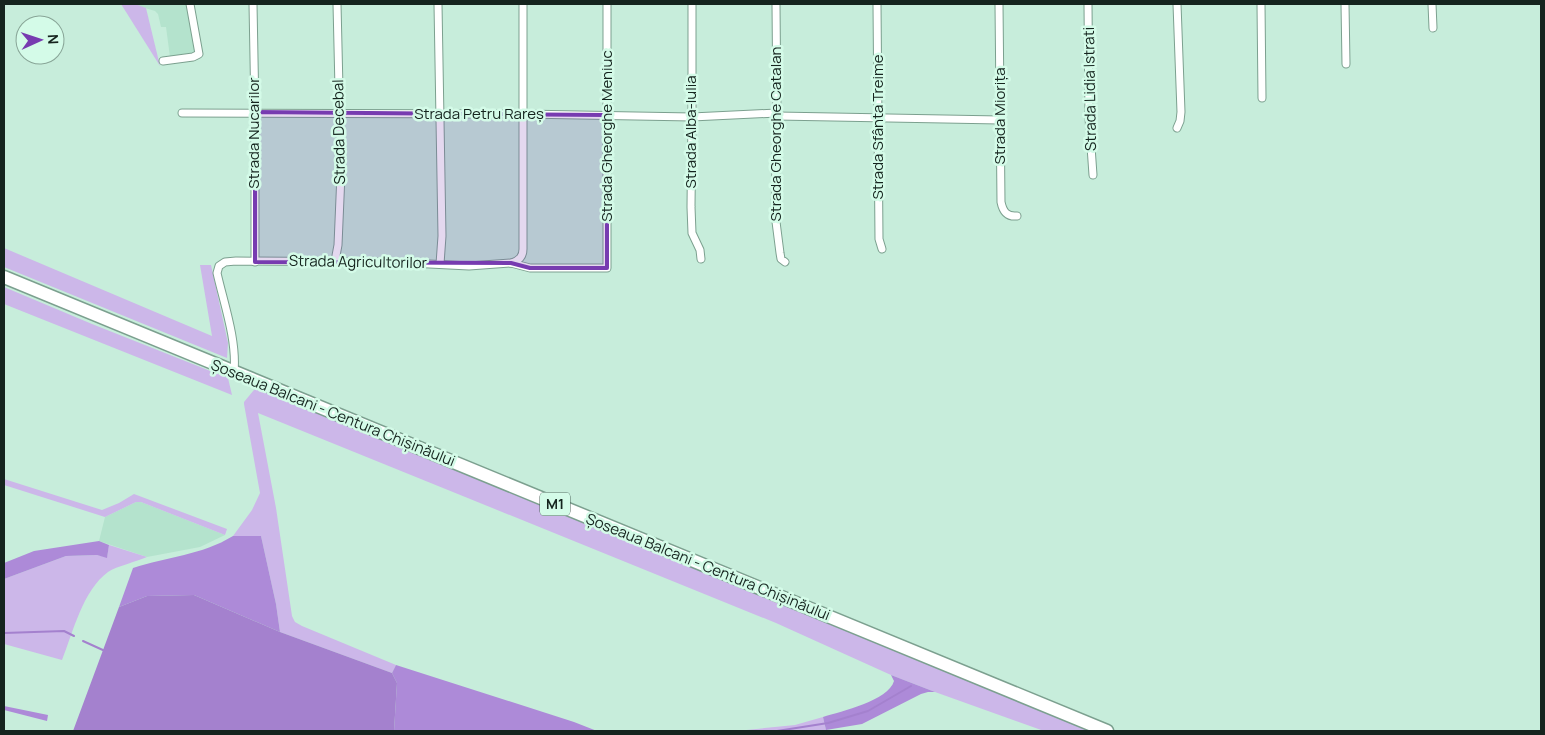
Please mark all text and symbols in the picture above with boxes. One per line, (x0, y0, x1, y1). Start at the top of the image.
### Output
north arrow (15, 15, 65, 65)
street label: Strada Lidia Istrati (1078, 27, 1101, 151)
text: N (44, 34, 63, 45)
street label: Strada Gheorghe Catalan (765, 46, 786, 221)
street label: Strada Gheorghe Meniuc (596, 50, 617, 222)
street label: Strada Sfânta Treime (867, 54, 888, 200)
street label: Strada Miorița (989, 67, 1010, 165)
street label: Strada Alba-Iulia (680, 75, 701, 189)
street label: Strada Nucarilor (243, 77, 264, 189)
street label: Strada Decebal (327, 79, 350, 185)
street label: Strada Petru Rareș (414, 103, 544, 124)
street label: Strada Agricultorilor (289, 250, 428, 273)
street label: Șoseaua Balcani - Centura Chișinăului (208, 354, 458, 471)
road number: M1 (540, 492, 570, 516)
street label: Șoseaua Balcani - Centura Chișinăului (583, 508, 833, 625)

